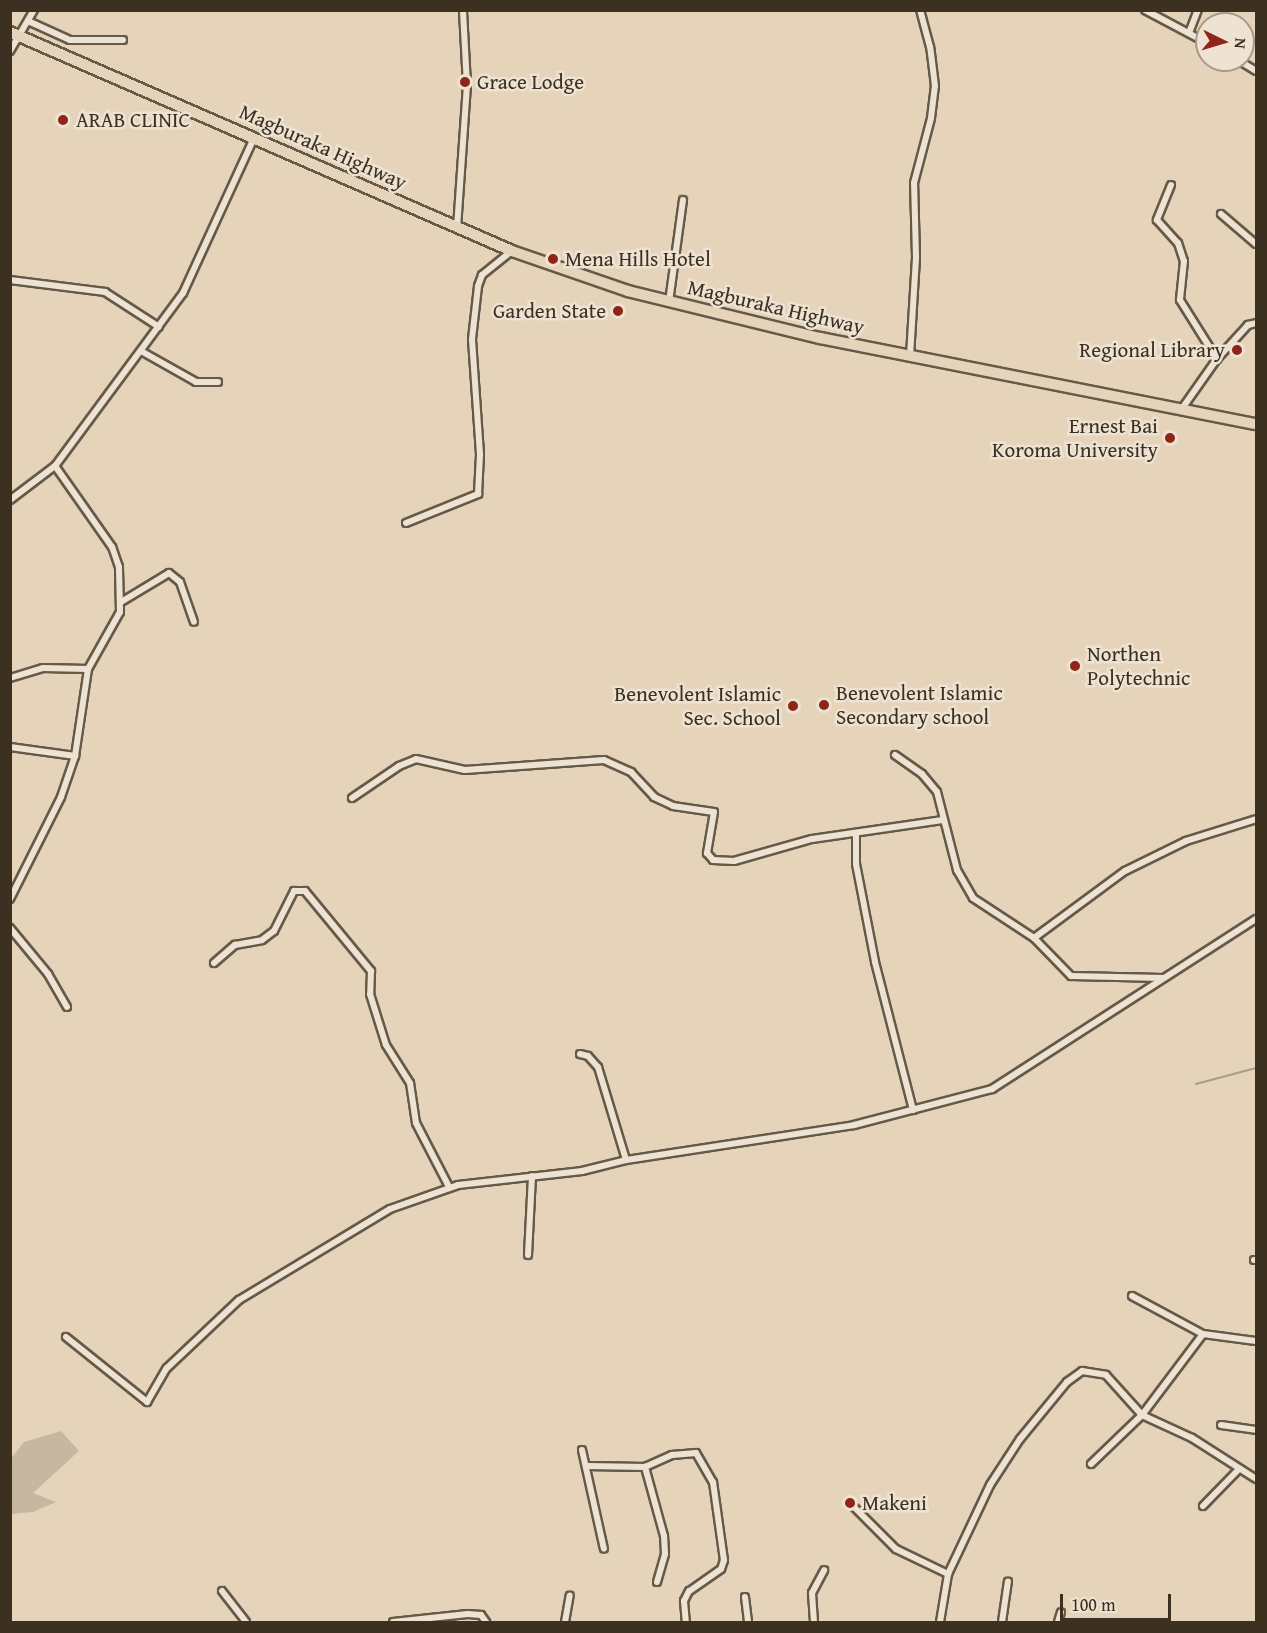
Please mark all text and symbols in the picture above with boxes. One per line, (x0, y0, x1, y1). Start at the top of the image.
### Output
north arrow (1195, 12, 1255, 72)
text: N (1229, 37, 1253, 50)
place label: Grace Lodge (477, 69, 584, 95)
marker: Grace Lodge (458, 75, 472, 89)
street label: Magburaka Highway (235, 99, 411, 195)
place label: ARAB CLINIC (76, 107, 190, 133)
marker: ARAB CLINIC (54, 111, 72, 129)
place label: Mena Hills Hotel (565, 246, 711, 272)
marker: Mena Hills Hotel (546, 252, 560, 266)
street label: Magburaka Highway (685, 274, 867, 340)
place label: Garden State (493, 298, 606, 324)
marker: Garden State (611, 304, 625, 318)
place label: Regional Library (1079, 337, 1225, 363)
marker: Regional Library (1230, 343, 1244, 357)
place label: Ernest Bai Koroma University (992, 413, 1158, 463)
marker: Ernest Bai Koroma University (1163, 431, 1177, 445)
place label: Northen Polytechnic (1087, 641, 1190, 691)
marker: Northen Polytechnic (1068, 659, 1082, 673)
place label: Benevolent Islamic Secondary school (836, 680, 1003, 730)
place label: Benevolent Islamic Sec. School (614, 681, 781, 731)
marker: Benevolent Islamic Secondary school (817, 698, 831, 712)
marker: Benevolent Islamic Sec. School (786, 699, 800, 713)
place label: Makeni (862, 1490, 927, 1516)
marker: Makeni (843, 1496, 857, 1510)
scale bar (1063, 1582, 1174, 1620)
text: 100 m (1071, 1591, 1116, 1618)

